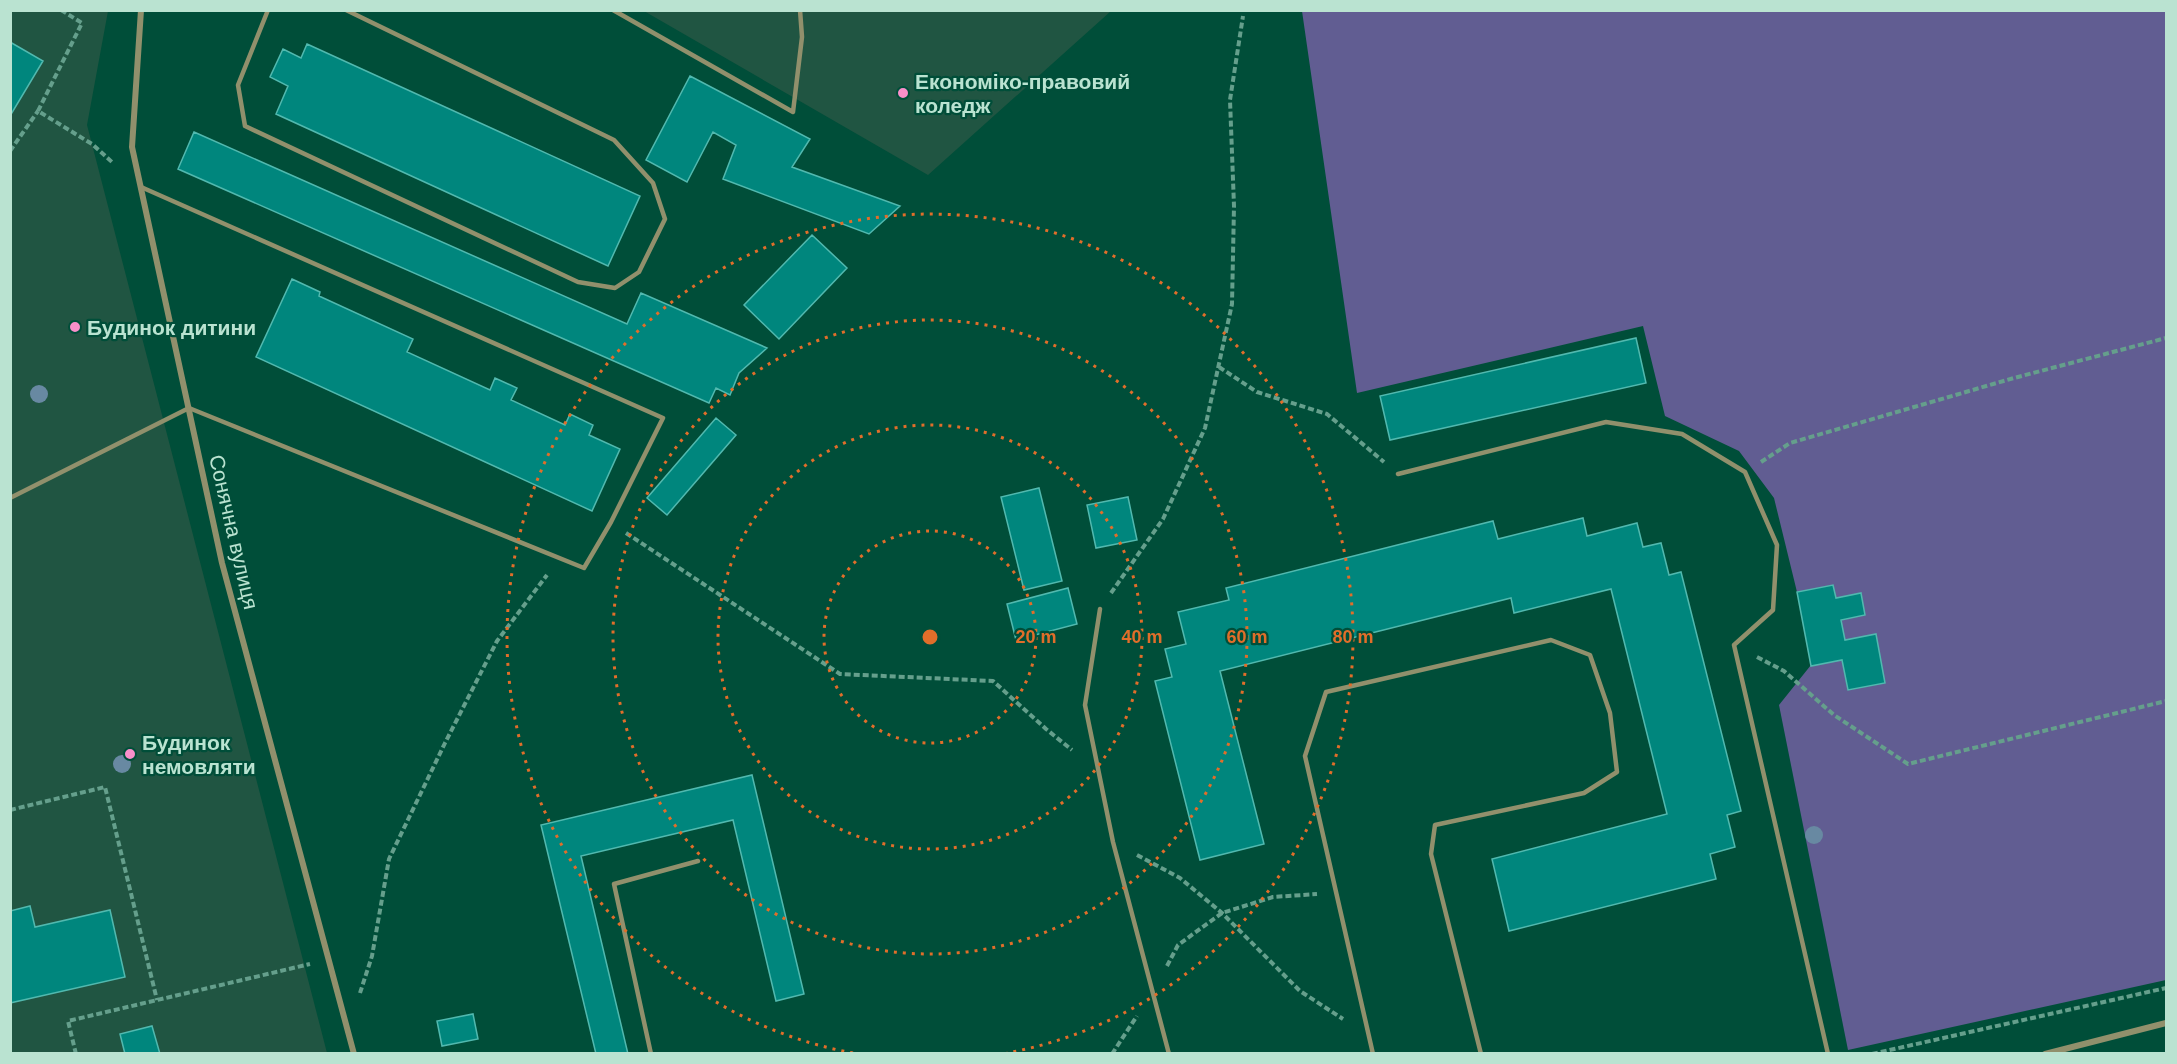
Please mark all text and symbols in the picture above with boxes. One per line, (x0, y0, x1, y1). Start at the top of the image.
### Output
place label: Економіко-правовий коледж (915, 70, 1130, 117)
marker: Економіко-правовий коледж (896, 86, 910, 100)
place label: Будинок дитини (87, 316, 256, 339)
marker: Будинок дитини (68, 320, 82, 334)
street label: Сонячна вулиця (205, 452, 263, 612)
centre of rings (920, 627, 940, 647)
text: 20 m (1015, 627, 1057, 647)
text: 40 m (1121, 627, 1163, 647)
text: 60 m (1226, 627, 1268, 647)
text: 80 m (1332, 627, 1374, 647)
place label: Будинок немовляти (142, 731, 256, 778)
marker: Будинок немовляти (123, 747, 137, 761)

